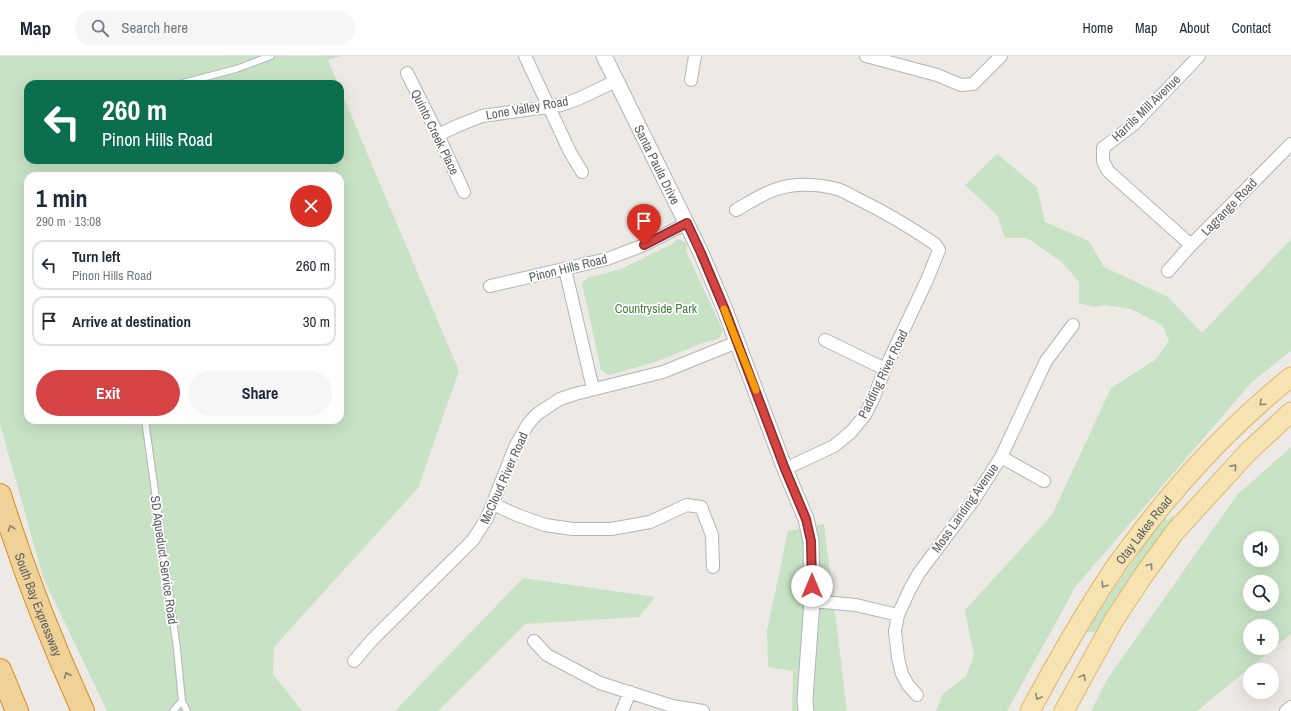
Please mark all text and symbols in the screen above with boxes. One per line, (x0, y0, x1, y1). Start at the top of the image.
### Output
search box (75, 10, 355, 46)
text: Map (20, 15, 51, 41)
icon: search (89, 17, 111, 39)
text: Search here (121, 17, 188, 38)
text: Home (1082, 19, 1113, 37)
text: Map (1135, 19, 1157, 37)
text: About (1179, 19, 1209, 37)
text: Contact (1231, 19, 1271, 37)
street label: Harrils Mill Avenue (1108, 71, 1184, 145)
street label: Quinto Creek Place (407, 86, 463, 178)
text: 260 m (102, 91, 167, 129)
street label: Lone Valley Road (484, 92, 570, 124)
icon: left (36, 96, 88, 148)
street label: Santa Paula Drive (631, 122, 684, 207)
text: Pinon Hills Road (102, 127, 213, 152)
street label: Lagrange Road (1197, 175, 1261, 239)
text: 1 min (36, 182, 87, 214)
button: close (290, 185, 332, 227)
pin (627, 204, 661, 245)
icon: arrive (633, 210, 655, 232)
text: 290 m · 13:08 (36, 213, 101, 230)
text: Turn left (72, 246, 120, 267)
street label: Pinon Hills Road (527, 250, 609, 286)
icon: left (38, 254, 60, 276)
text: 260 m (296, 255, 330, 276)
text: Pinon Hills Road (72, 267, 152, 284)
park label: Countryside Park (615, 300, 698, 317)
icon: arrive (38, 310, 60, 332)
text: Arrive at destination (72, 311, 191, 332)
text: 30 m (303, 311, 330, 332)
street label: Padding River Road (854, 327, 912, 421)
button: Exit (36, 370, 180, 416)
button: Share (188, 370, 332, 416)
one-way arrow (1259, 398, 1267, 406)
street label: McCloud River Road (476, 429, 532, 527)
street label: Moss Landing Avenue (928, 460, 1002, 556)
one-way arrow (1229, 464, 1236, 471)
street label: Otay Lakes Road (1111, 492, 1175, 568)
street label: SD Aqueduct Service Road (147, 495, 181, 626)
one-way arrow (7, 525, 15, 532)
map controls (1243, 531, 1279, 699)
button: sound (1243, 531, 1279, 567)
street label: South Bay Expressway (11, 550, 67, 659)
one-way arrow (1145, 563, 1152, 570)
position arrow (791, 565, 833, 607)
button: search (1243, 575, 1279, 611)
one-way arrow (1101, 581, 1109, 588)
button: + (1243, 619, 1279, 655)
button: − (1243, 663, 1279, 699)
one-way arrow (64, 672, 72, 680)
one-way arrow (1078, 674, 1085, 681)
one-way arrow (1035, 693, 1042, 700)

